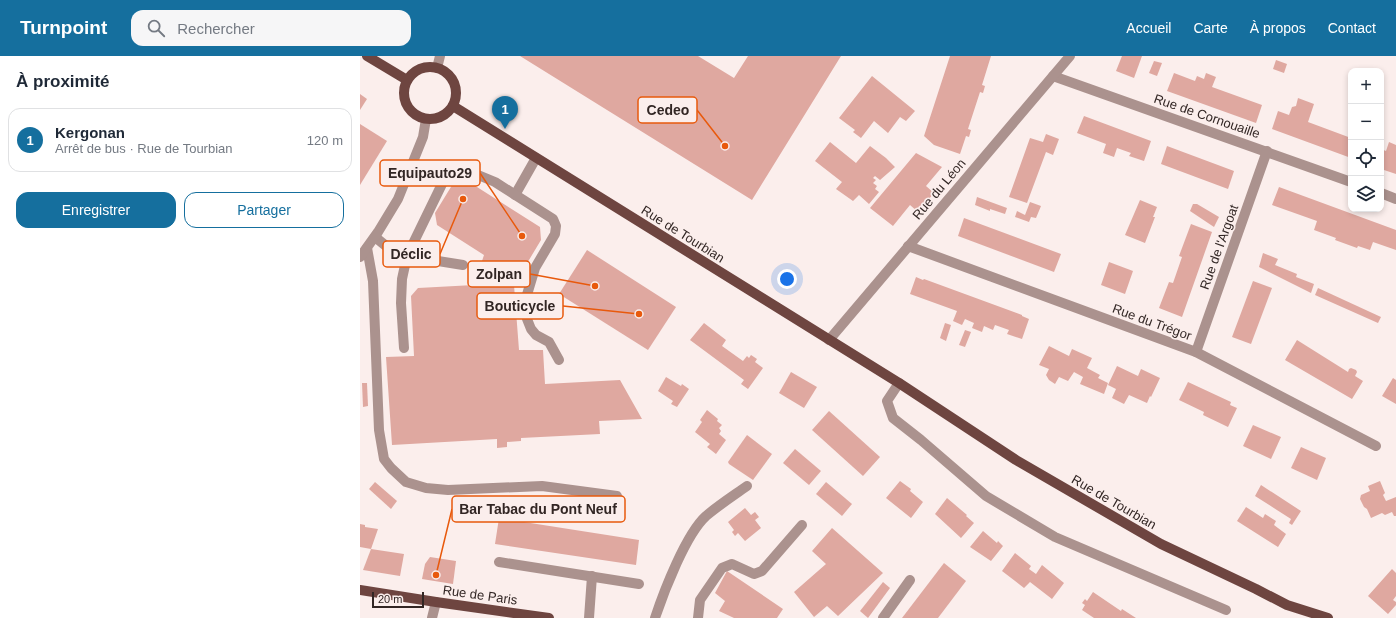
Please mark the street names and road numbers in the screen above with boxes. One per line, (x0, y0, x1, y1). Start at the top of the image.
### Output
street label: Rue de Cornouaille (1152, 91, 1262, 141)
street label: Rue du Léon (909, 156, 969, 222)
street label: Rue de Tourbian (639, 202, 727, 266)
street label: Rue de l'Argoat (1197, 202, 1241, 291)
street label: Rue du Trégor (1110, 301, 1194, 343)
street label: Rue de Tourbian (1069, 472, 1159, 532)
street label: Rue de Paris (442, 582, 519, 608)

